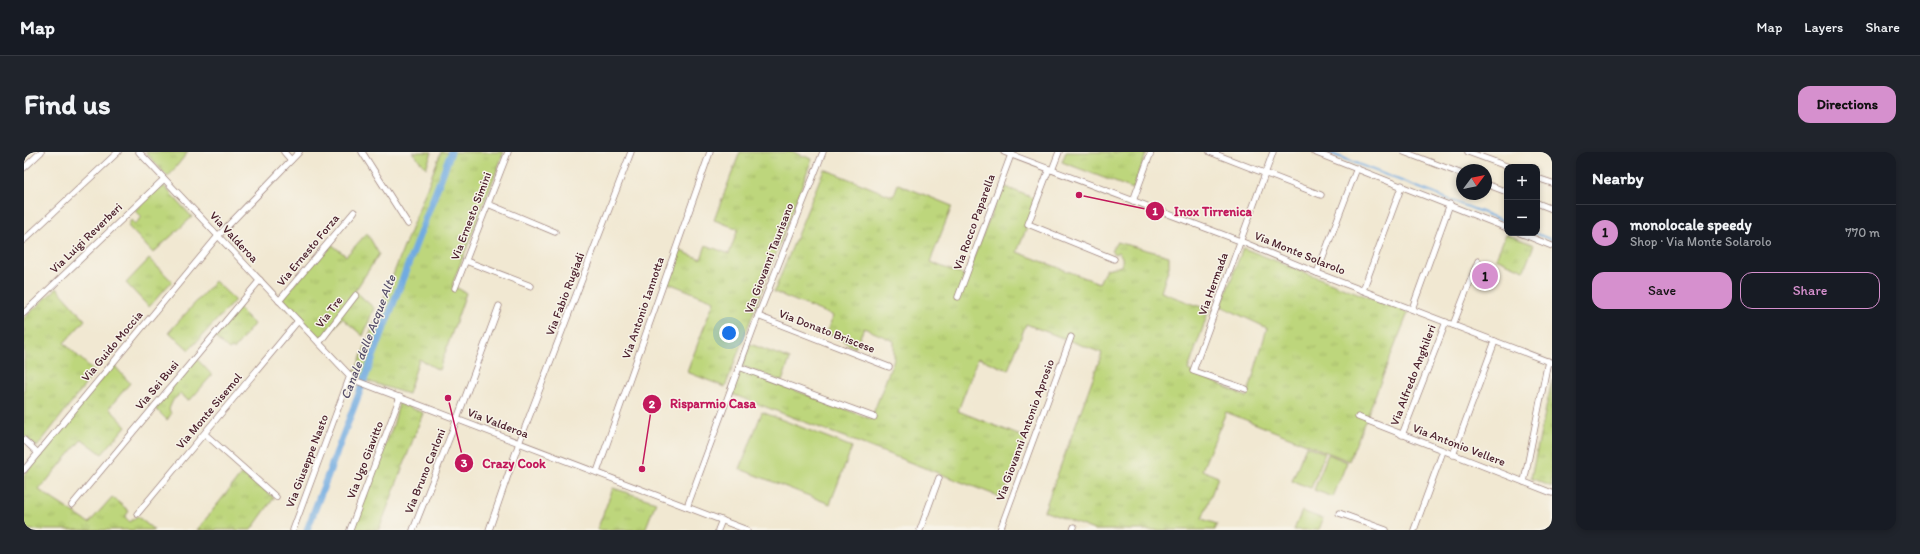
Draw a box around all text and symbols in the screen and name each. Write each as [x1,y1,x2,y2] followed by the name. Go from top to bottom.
[20,16,55,39] text: Map
[1757,19,1782,36] text: Map
[1804,19,1843,36] text: Layers
[1865,19,1900,36] text: Share
[1798,86,1896,123] button: Directions
[24,87,111,121] text: Find us
[1456,164,1492,200] north arrow
[1504,164,1540,236] map controls
[1504,164,1540,200] button: +
[1592,168,1644,188] text: Nearby
[448,170,494,262] street label: Via Ernesto Simini
[950,172,998,272] street label: Via Rocco Paparella
[1145,199,1260,224] callout: Inox Tirrenica
[47,200,125,276] street label: Via Luigi Reverberi
[1504,200,1540,236] button: −
[741,201,797,315] street label: Via Giovanni Taurisano
[1152,204,1158,218] text: 1
[1174,204,1253,219] text: Inox Tirrenica
[207,209,262,266] street label: Via Valderoa
[274,211,343,289] street label: Via Ernesto Forza
[1630,216,1752,234] text: monolocale speedy
[1602,225,1608,240] text: 1
[1845,225,1880,240] text: 770 m
[1252,228,1348,278] street label: Via Monte Solarolo
[1630,234,1772,249] text: Shop · Via Monte Solarolo
[543,250,587,338] street label: Via Fabio Rugiadi
[1195,251,1231,317] street label: Via Hermada
[619,255,667,361] street label: Via Antonio Iannotta
[1472,261,1498,291] pin: 1
[337,272,399,401] water label: Canale delle Acque Alte
[1592,272,1732,309] button: Save
[1740,272,1880,309] button: Share
[313,293,346,331] street label: Via Tre
[777,306,877,356] street label: Via Donato Briscese
[78,308,146,384] street label: Via Guido Moccia
[1387,322,1439,428] street label: Via Alfredo Anghileri
[719,323,739,343] your location
[993,357,1057,503] street label: Via Giovanni Antonio Aprosio
[132,358,182,412] street label: Via Sei Busi
[173,370,245,452] street label: Via Monte Sisemol
[642,391,764,416] callout: Risparmio Casa
[670,396,756,412] text: Risparmio Casa
[649,397,656,411] text: 2
[465,405,531,441] street label: Via Valderoa
[283,412,331,510] street label: Via Giuseppe Nasto
[344,419,386,501] street label: Via Ugo Giavitto
[1411,421,1508,469] street label: Via Antonio Vellere
[402,426,448,516] street label: Via Bruno Carloni
[454,451,554,476] callout: Crazy Cook
[461,456,468,470] text: 3
[482,456,546,472] text: Crazy Cook

